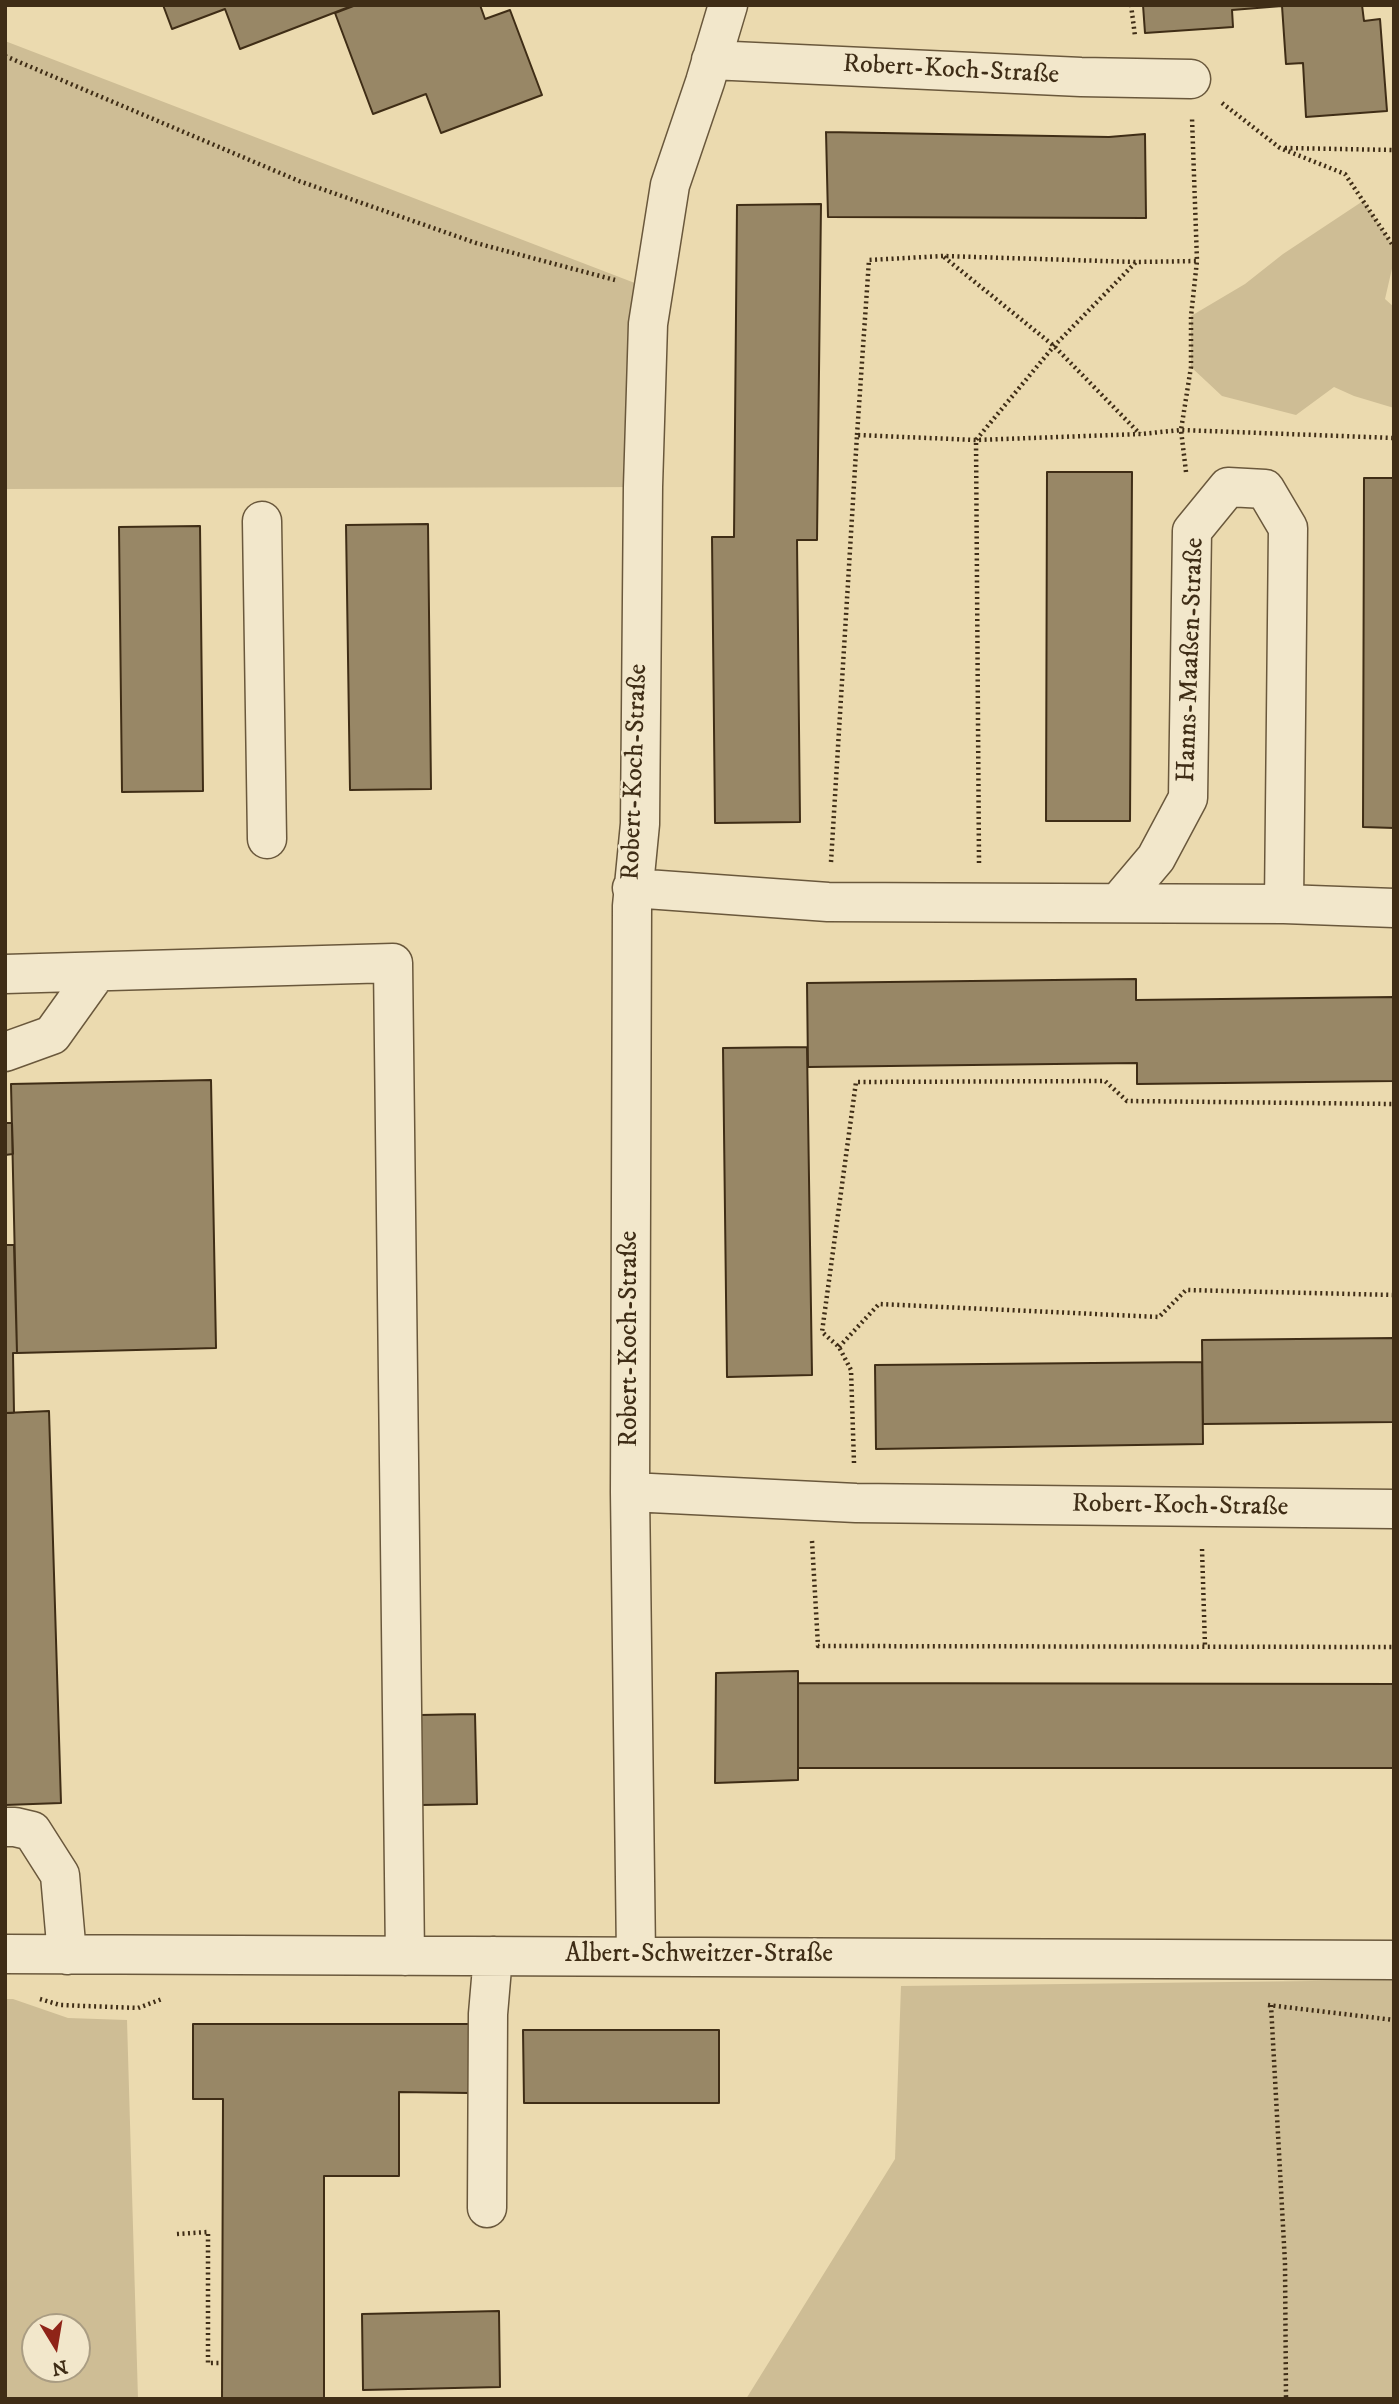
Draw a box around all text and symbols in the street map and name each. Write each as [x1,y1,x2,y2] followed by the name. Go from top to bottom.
[842,50,1060,92] street label: Robert-Koch-Straße
[1172,537,1212,783] street label: Hanns-Maaßen-Straße
[617,663,655,881] street label: Robert-Koch-Straße
[615,1231,647,1447] street label: Robert-Koch-Straße
[1071,1490,1289,1524] street label: Robert-Koch-Straße
[565,1940,833,1972] street label: Albert-Schweitzer-Straße
[21,2313,91,2383] north arrow
[50,2354,70,2380] text: N

